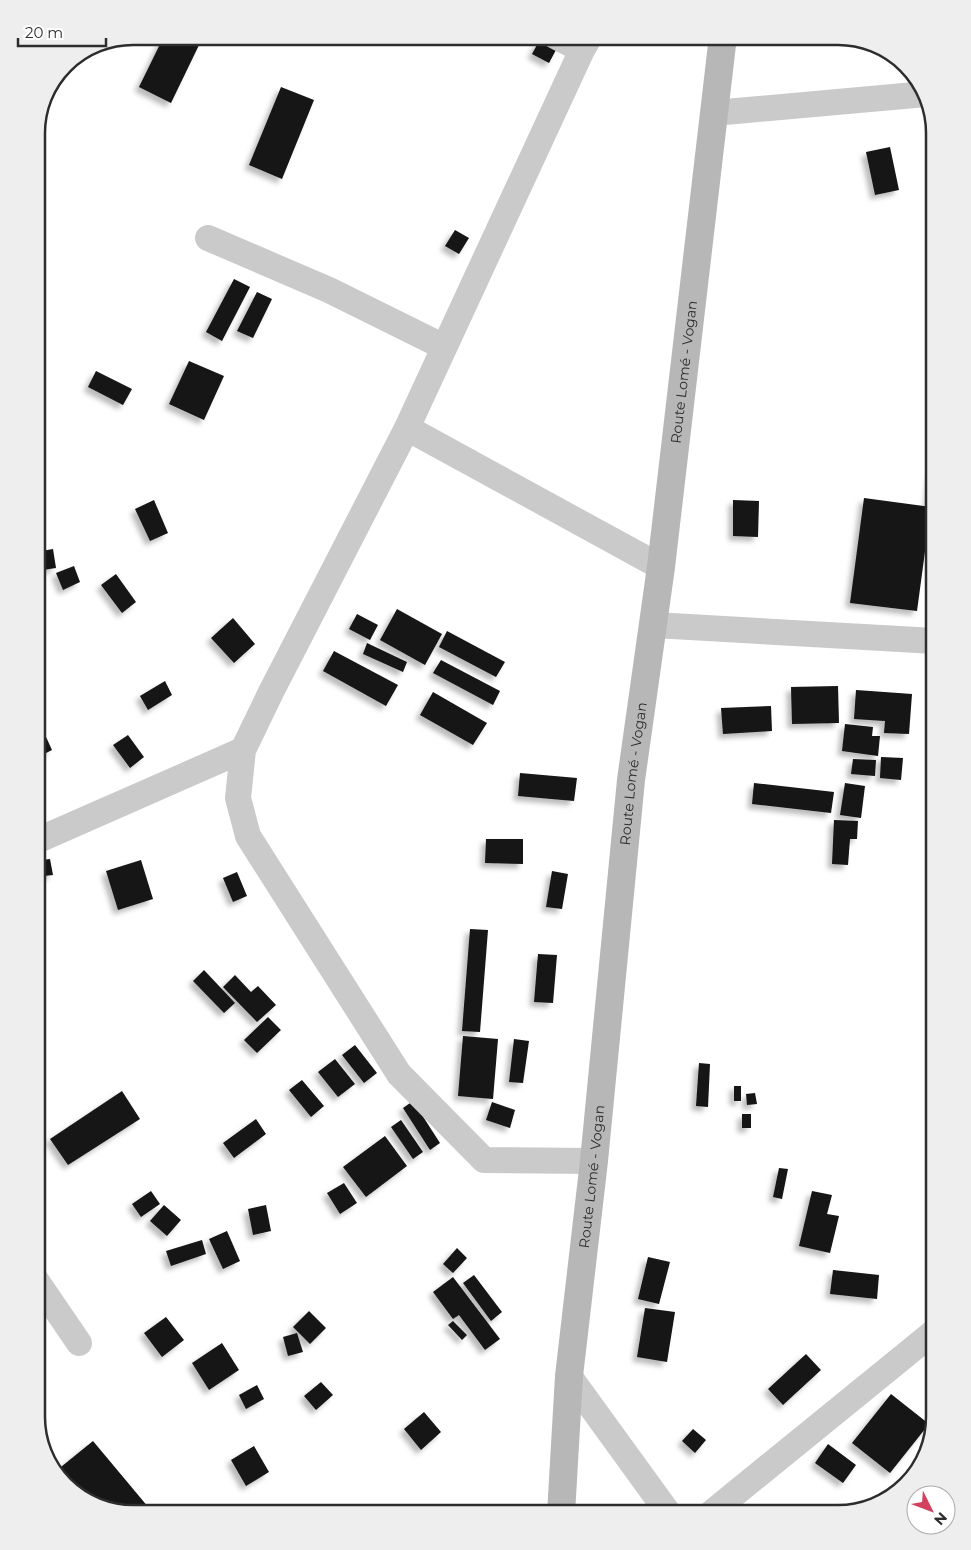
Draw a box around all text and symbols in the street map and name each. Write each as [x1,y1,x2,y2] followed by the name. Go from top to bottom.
[18,15,105,47] scale bar
[25,23,63,42] text: 20 m
[666,299,701,444] street label: Route Lomé - Vogan
[616,701,651,846] street label: Route Lomé - Vogan
[575,1104,608,1249] street label: Route Lomé - Vogan
[906,1485,956,1535] north arrow
[930,1508,951,1529] text: N

